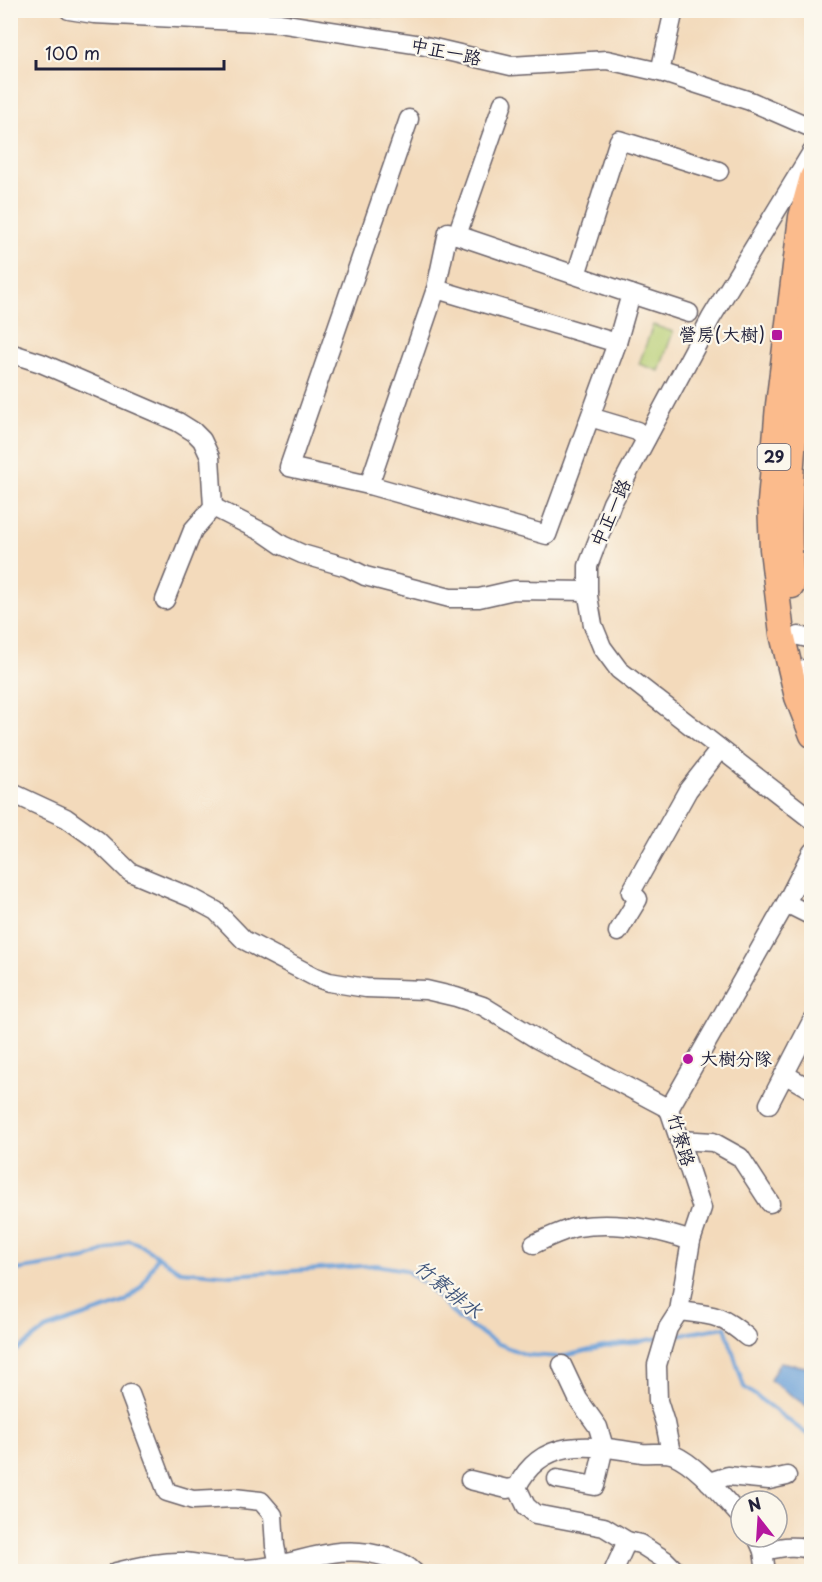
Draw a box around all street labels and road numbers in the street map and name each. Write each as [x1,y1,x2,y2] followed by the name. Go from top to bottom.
[408,30,484,71] street label: 中正一路
[758,444,790,470] road number: 29
[583,474,637,551] street label: 中正一路
[662,1110,703,1169] street label: 竹寮路

